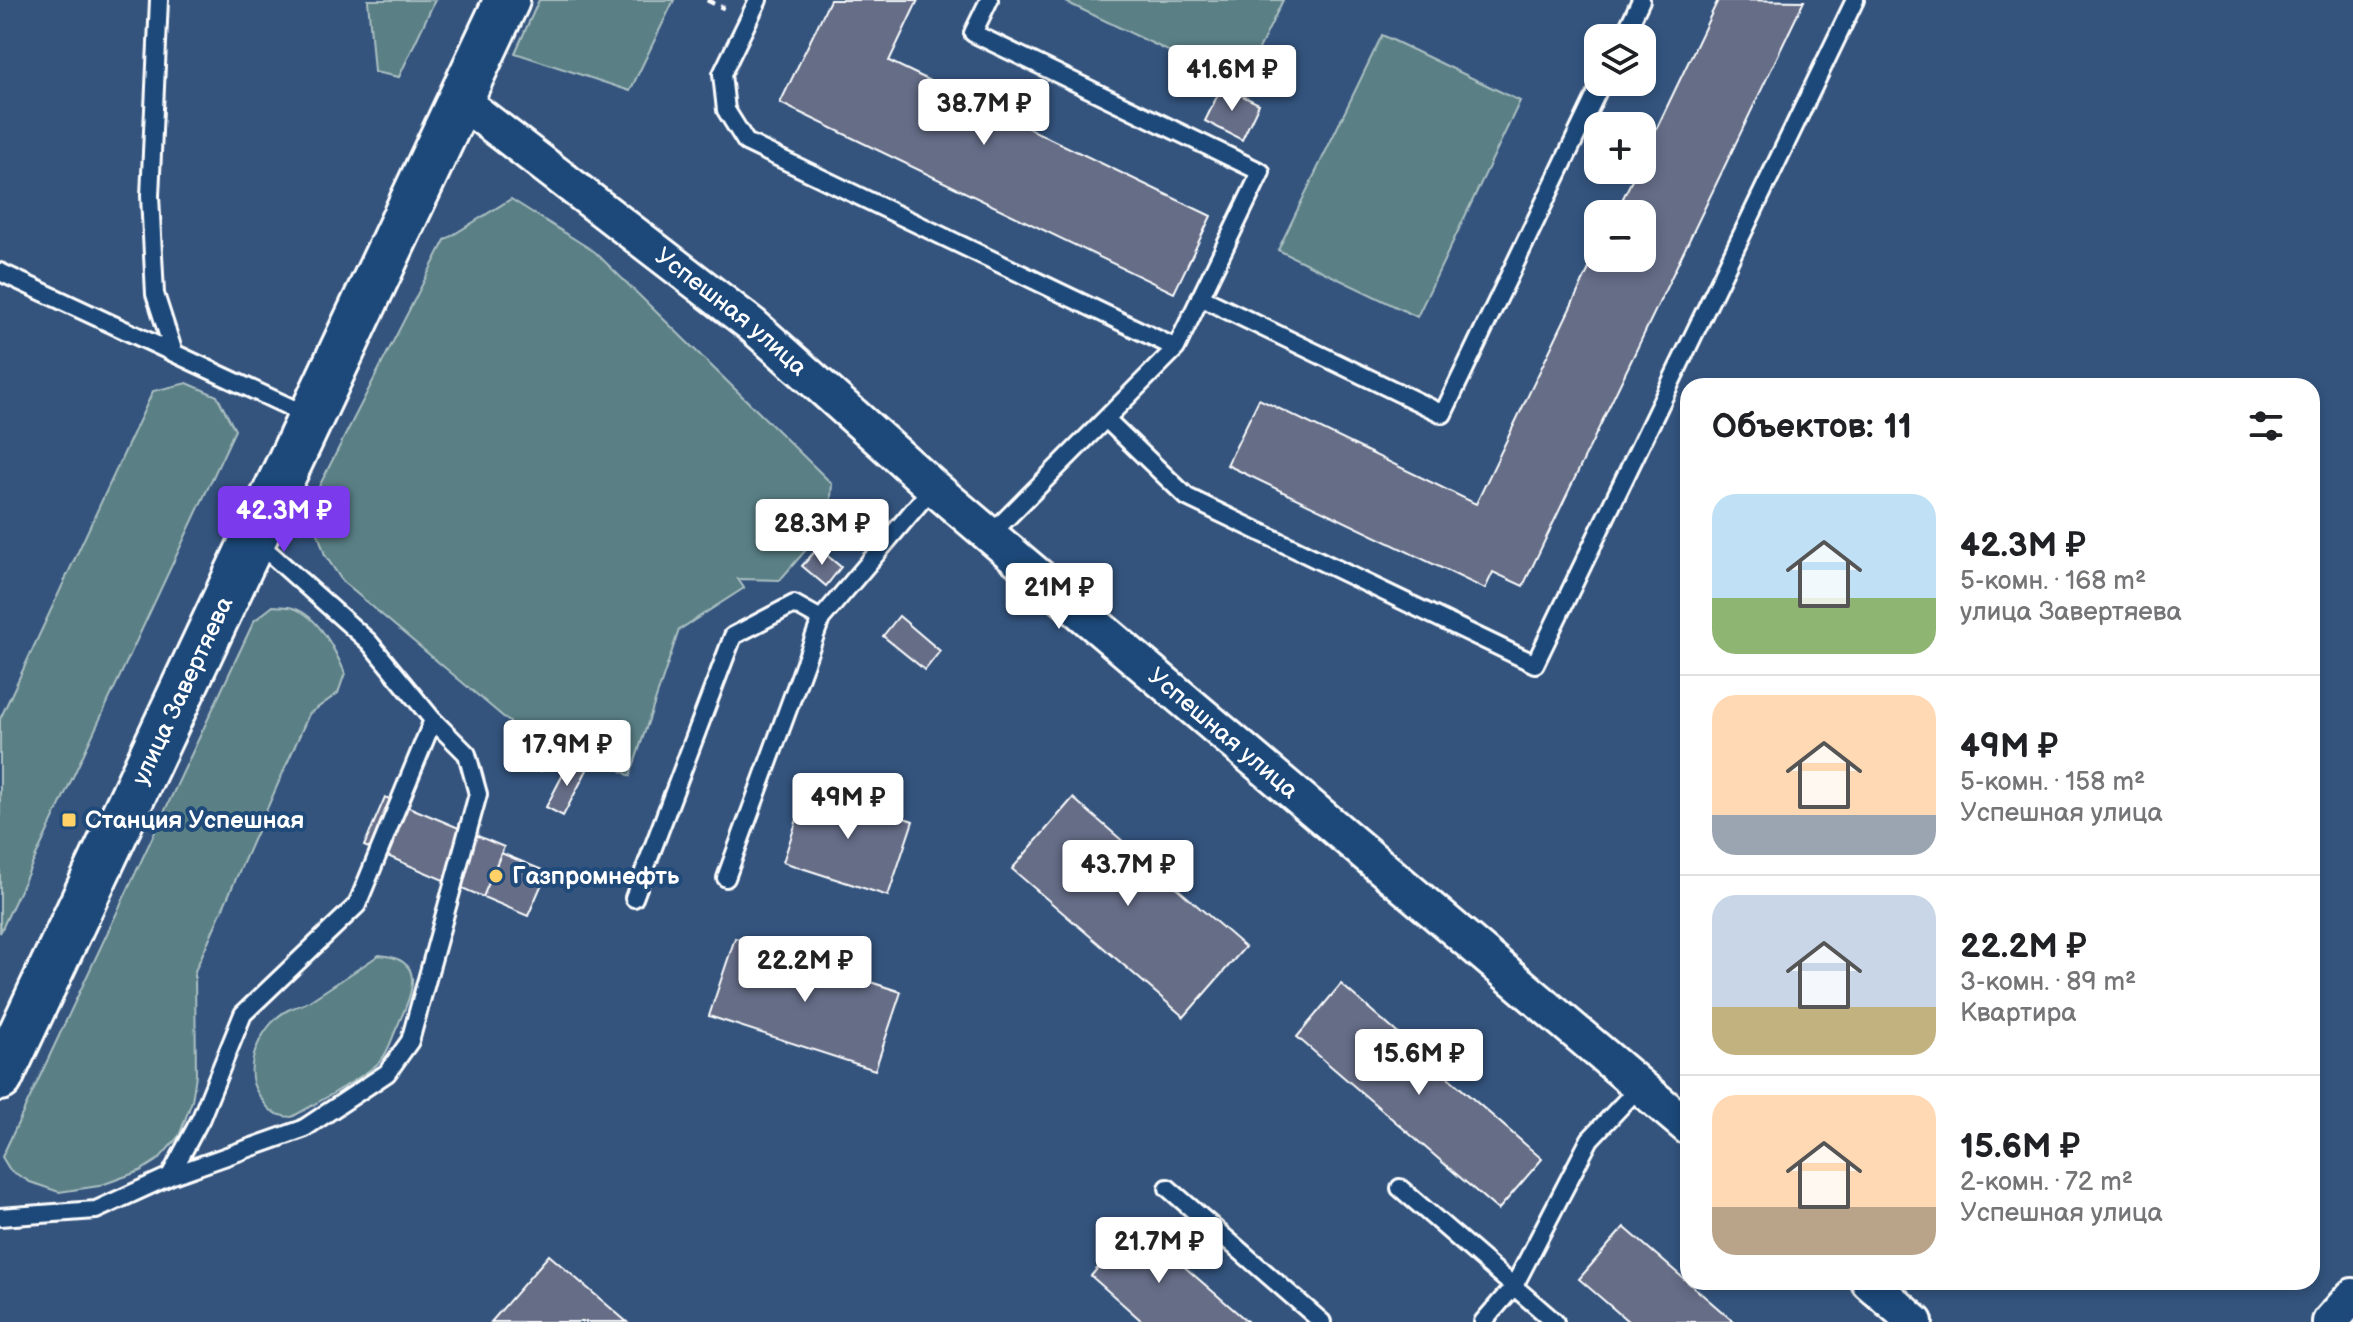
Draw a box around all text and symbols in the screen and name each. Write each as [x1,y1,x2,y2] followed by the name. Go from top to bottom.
[1584,24,1656,272] map controls
[1584,24,1656,96] button: layers
[1158,45,1306,113] pin: 41.6M ₽
[1186,55,1278,86] text: 41.6M ₽
[910,79,1058,147] pin: 38.7M ₽
[936,89,1032,120] text: 38.7M ₽
[1584,112,1656,184] button: +
[1584,200,1656,272] button: −
[649,242,813,382] street label: Успешная улица
[2244,404,2288,448] icon: filters
[1712,406,1912,447] text: Объектов: 11
[210,486,358,554] pin: 42.3M ₽
[236,496,332,527] text: 42.3M ₽
[748,499,896,567] pin: 28.3M ₽
[774,509,870,540] text: 28.3M ₽
[1960,525,2086,566] text: 42.3M ₽
[1776,526,1872,622] icon: home
[1003,563,1115,631] pin: 21M ₽
[1960,566,2146,597] text: 5-комн. · 168 m²
[1024,573,1094,604] text: 21M ₽
[126,592,239,790] street label: улица Завертяева
[1960,597,2182,628] text: улица Завертяева
[1142,662,1304,805] street label: Успешная улица
[493,720,641,788] pin: 17.9M ₽
[1960,726,2058,767] text: 49M ₽
[1776,727,1872,823] icon: home
[522,730,612,761] text: 17.9M ₽
[1960,767,2145,798] text: 5-комн. · 158 m²
[792,773,904,841] pin: 49M ₽
[810,783,886,814] text: 49M ₽
[1960,798,2163,829] text: Успешная улица
[85,806,304,835] place label: Станция Успешная
[60,811,78,829] marker: Станция Успешная
[1054,840,1202,908] pin: 43.7M ₽
[1080,850,1176,881] text: 43.7M ₽
[512,862,680,891] place label: Газпромнефть
[487,867,505,885] marker: Газпромнефть
[1960,926,2087,967] text: 22.2M ₽
[1776,927,1872,1023] icon: home
[731,936,879,1004] pin: 22.2M ₽
[756,946,854,977] text: 22.2M ₽
[1960,967,2136,998] text: 3-комн. · 89 m²
[1960,998,2077,1029] text: Квартира
[1345,1029,1493,1097] pin: 15.6M ₽
[1373,1039,1465,1070] text: 15.6M ₽
[1960,1126,2080,1167] text: 15.6M ₽
[1776,1127,1872,1223] icon: home
[1960,1167,2133,1198] text: 2-комн. · 72 m²
[1960,1198,2163,1229] text: Успешная улица
[1085,1217,1233,1285] pin: 21.7M ₽
[1114,1227,1204,1258] text: 21.7M ₽

